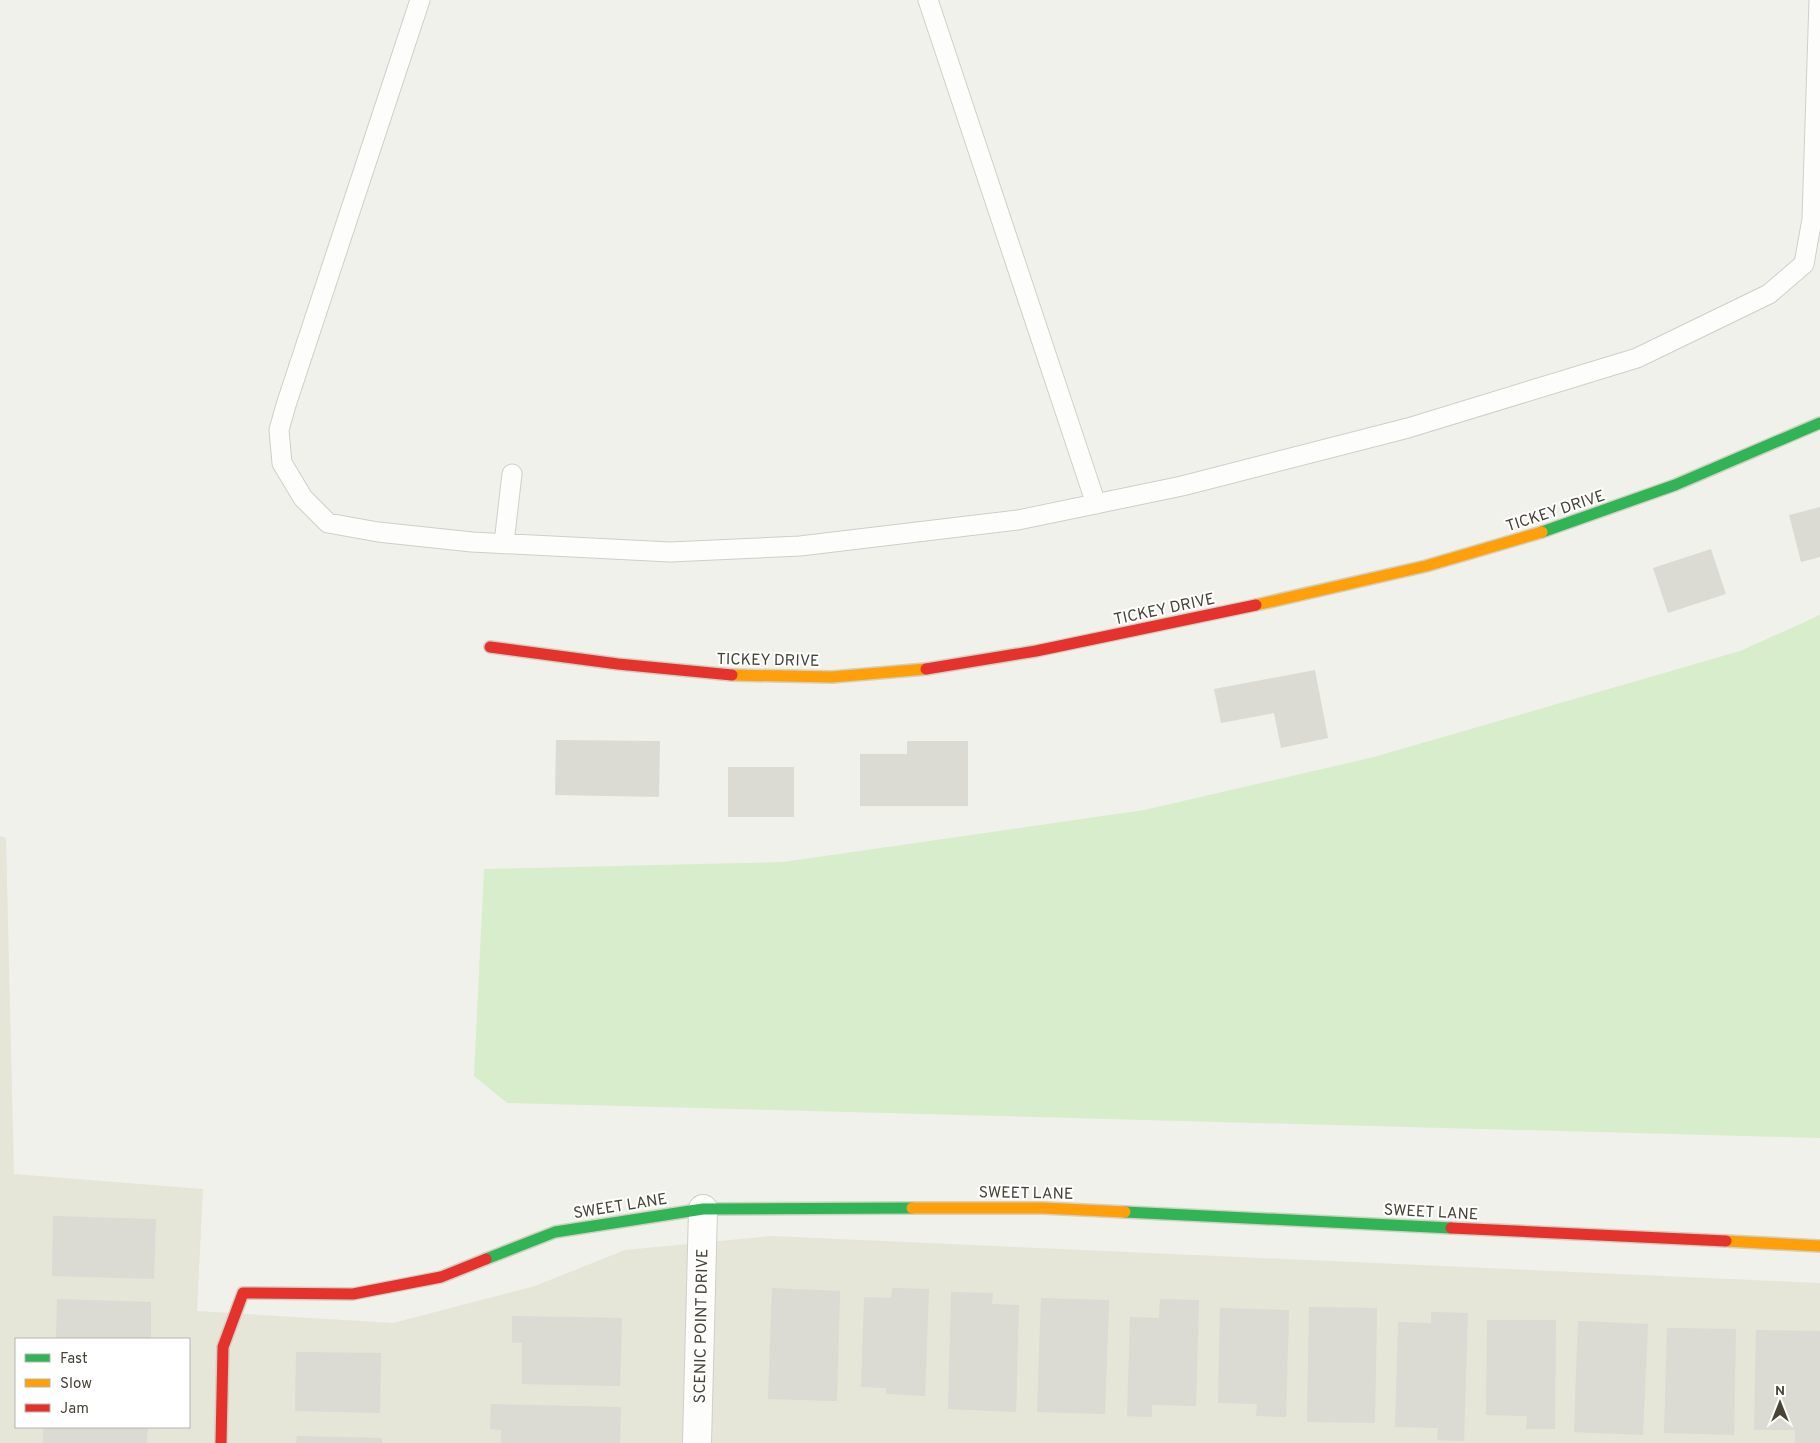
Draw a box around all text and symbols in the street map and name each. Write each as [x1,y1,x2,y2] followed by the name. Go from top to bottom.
[1504,486,1608,537] street label: TICKEY DRIVE
[1112,589,1217,630] street label: TICKEY DRIVE
[716,650,820,672] street label: TICKEY DRIVE
[978,1183,1073,1205] street label: SWEET LANE
[572,1190,669,1224] street label: SWEET LANE
[1383,1201,1479,1225] street label: SWEET LANE
[691,1249,713,1404] street label: SCENIC POINT DRIVE
[15,1338,190,1428] legend
[60,1350,88,1369] text: Fast
[60,1375,92,1394] text: Slow
[1755,1378,1805,1428] north arrow
[1775,1383,1785,1400] text: N
[60,1400,89,1419] text: Jam

